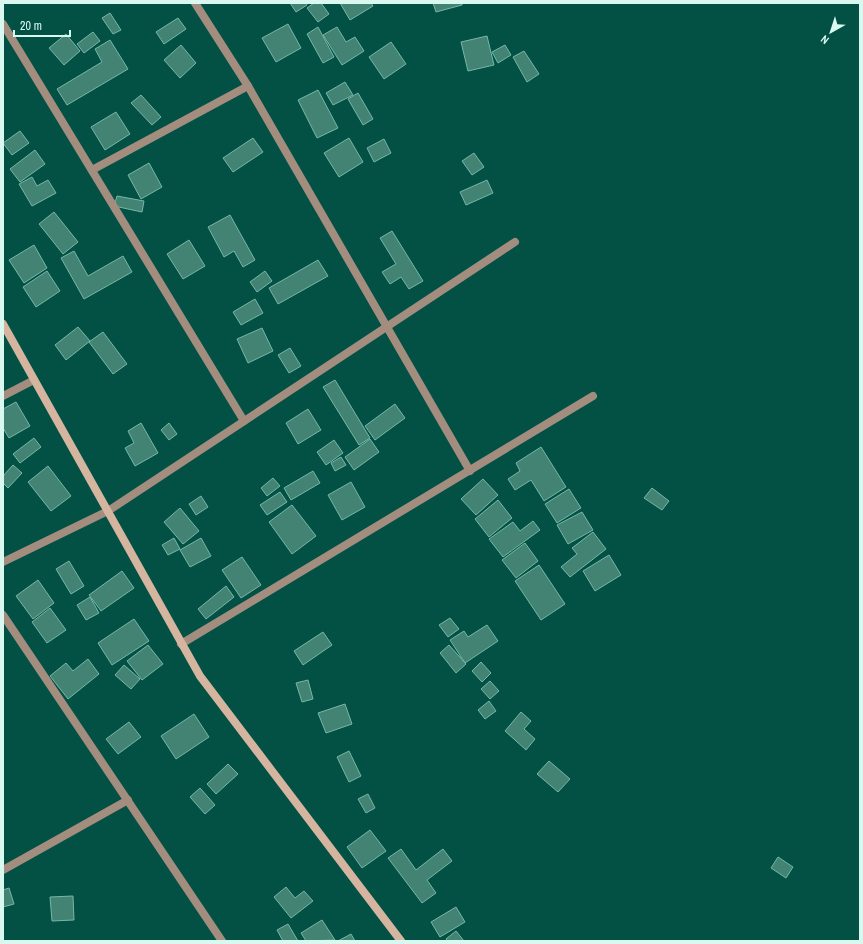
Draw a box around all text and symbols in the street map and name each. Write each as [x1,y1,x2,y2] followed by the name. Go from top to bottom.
[14,12,70,38] scale bar
[811,12,851,52] north arrow
[20,18,42,34] text: 20 m
[818,32,832,47] text: N

